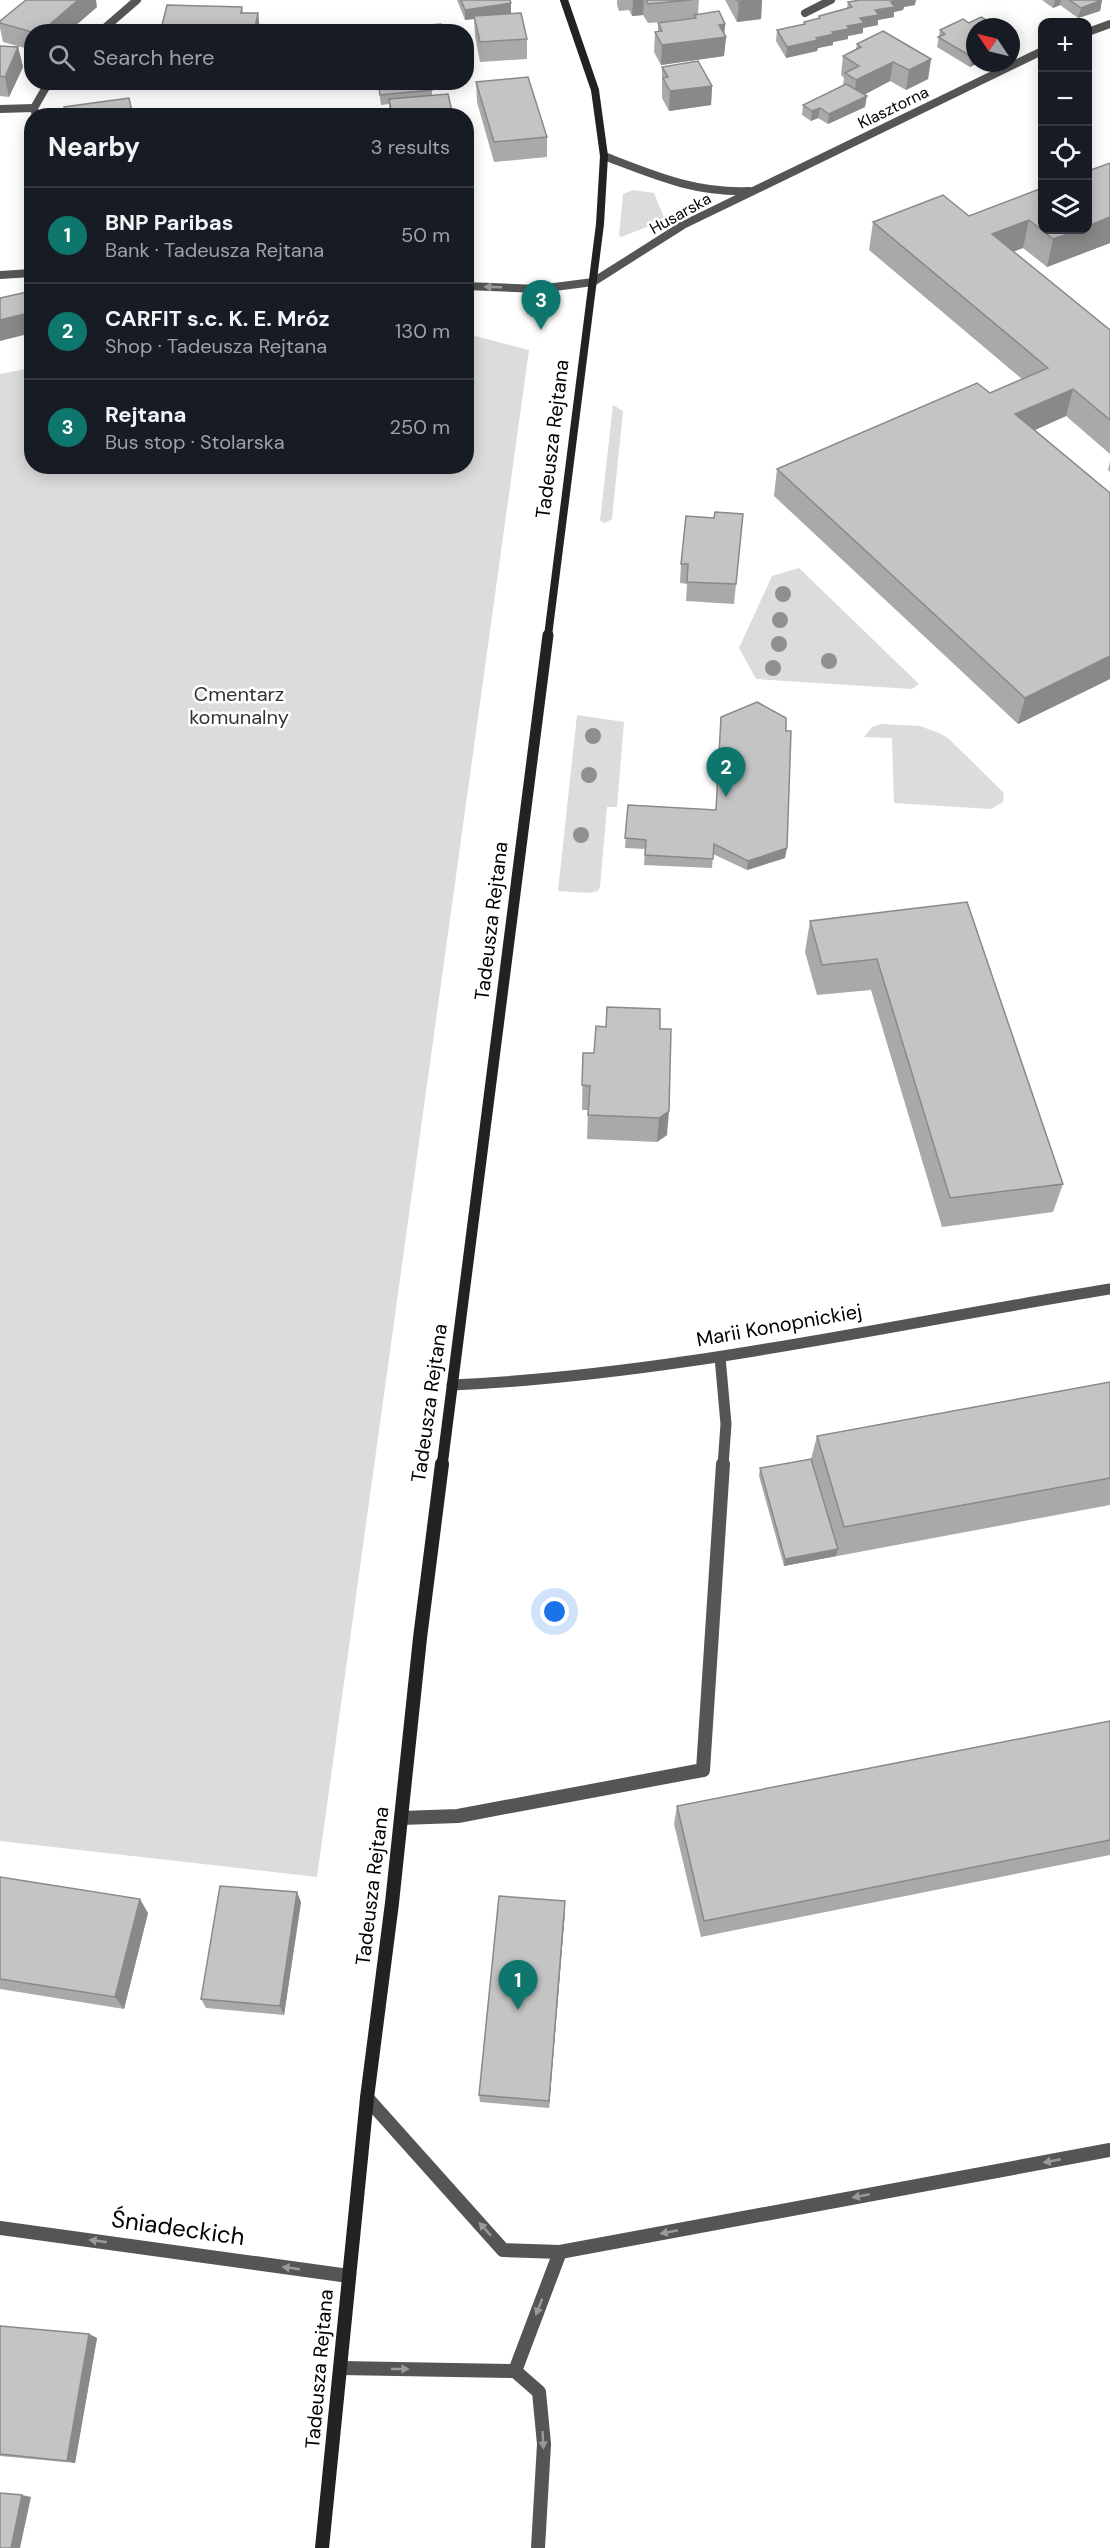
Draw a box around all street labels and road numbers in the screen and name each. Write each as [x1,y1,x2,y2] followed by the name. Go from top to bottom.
[854,81,932,134] street label: Klasztorna
[646,188,715,239] street label: Husarska
[529,358,575,520] street label: Tadeusza Rejtana
[468,840,514,1002] street label: Tadeusza Rejtana
[694,1298,864,1352] street label: Marii Konopnickiej
[405,1322,453,1484] street label: Tadeusza Rejtana
[349,1805,395,1967] street label: Tadeusza Rejtana
[109,2203,247,2252] street label: Śniadeckich
[299,2288,339,2450] street label: Tadeusza Rejtana

